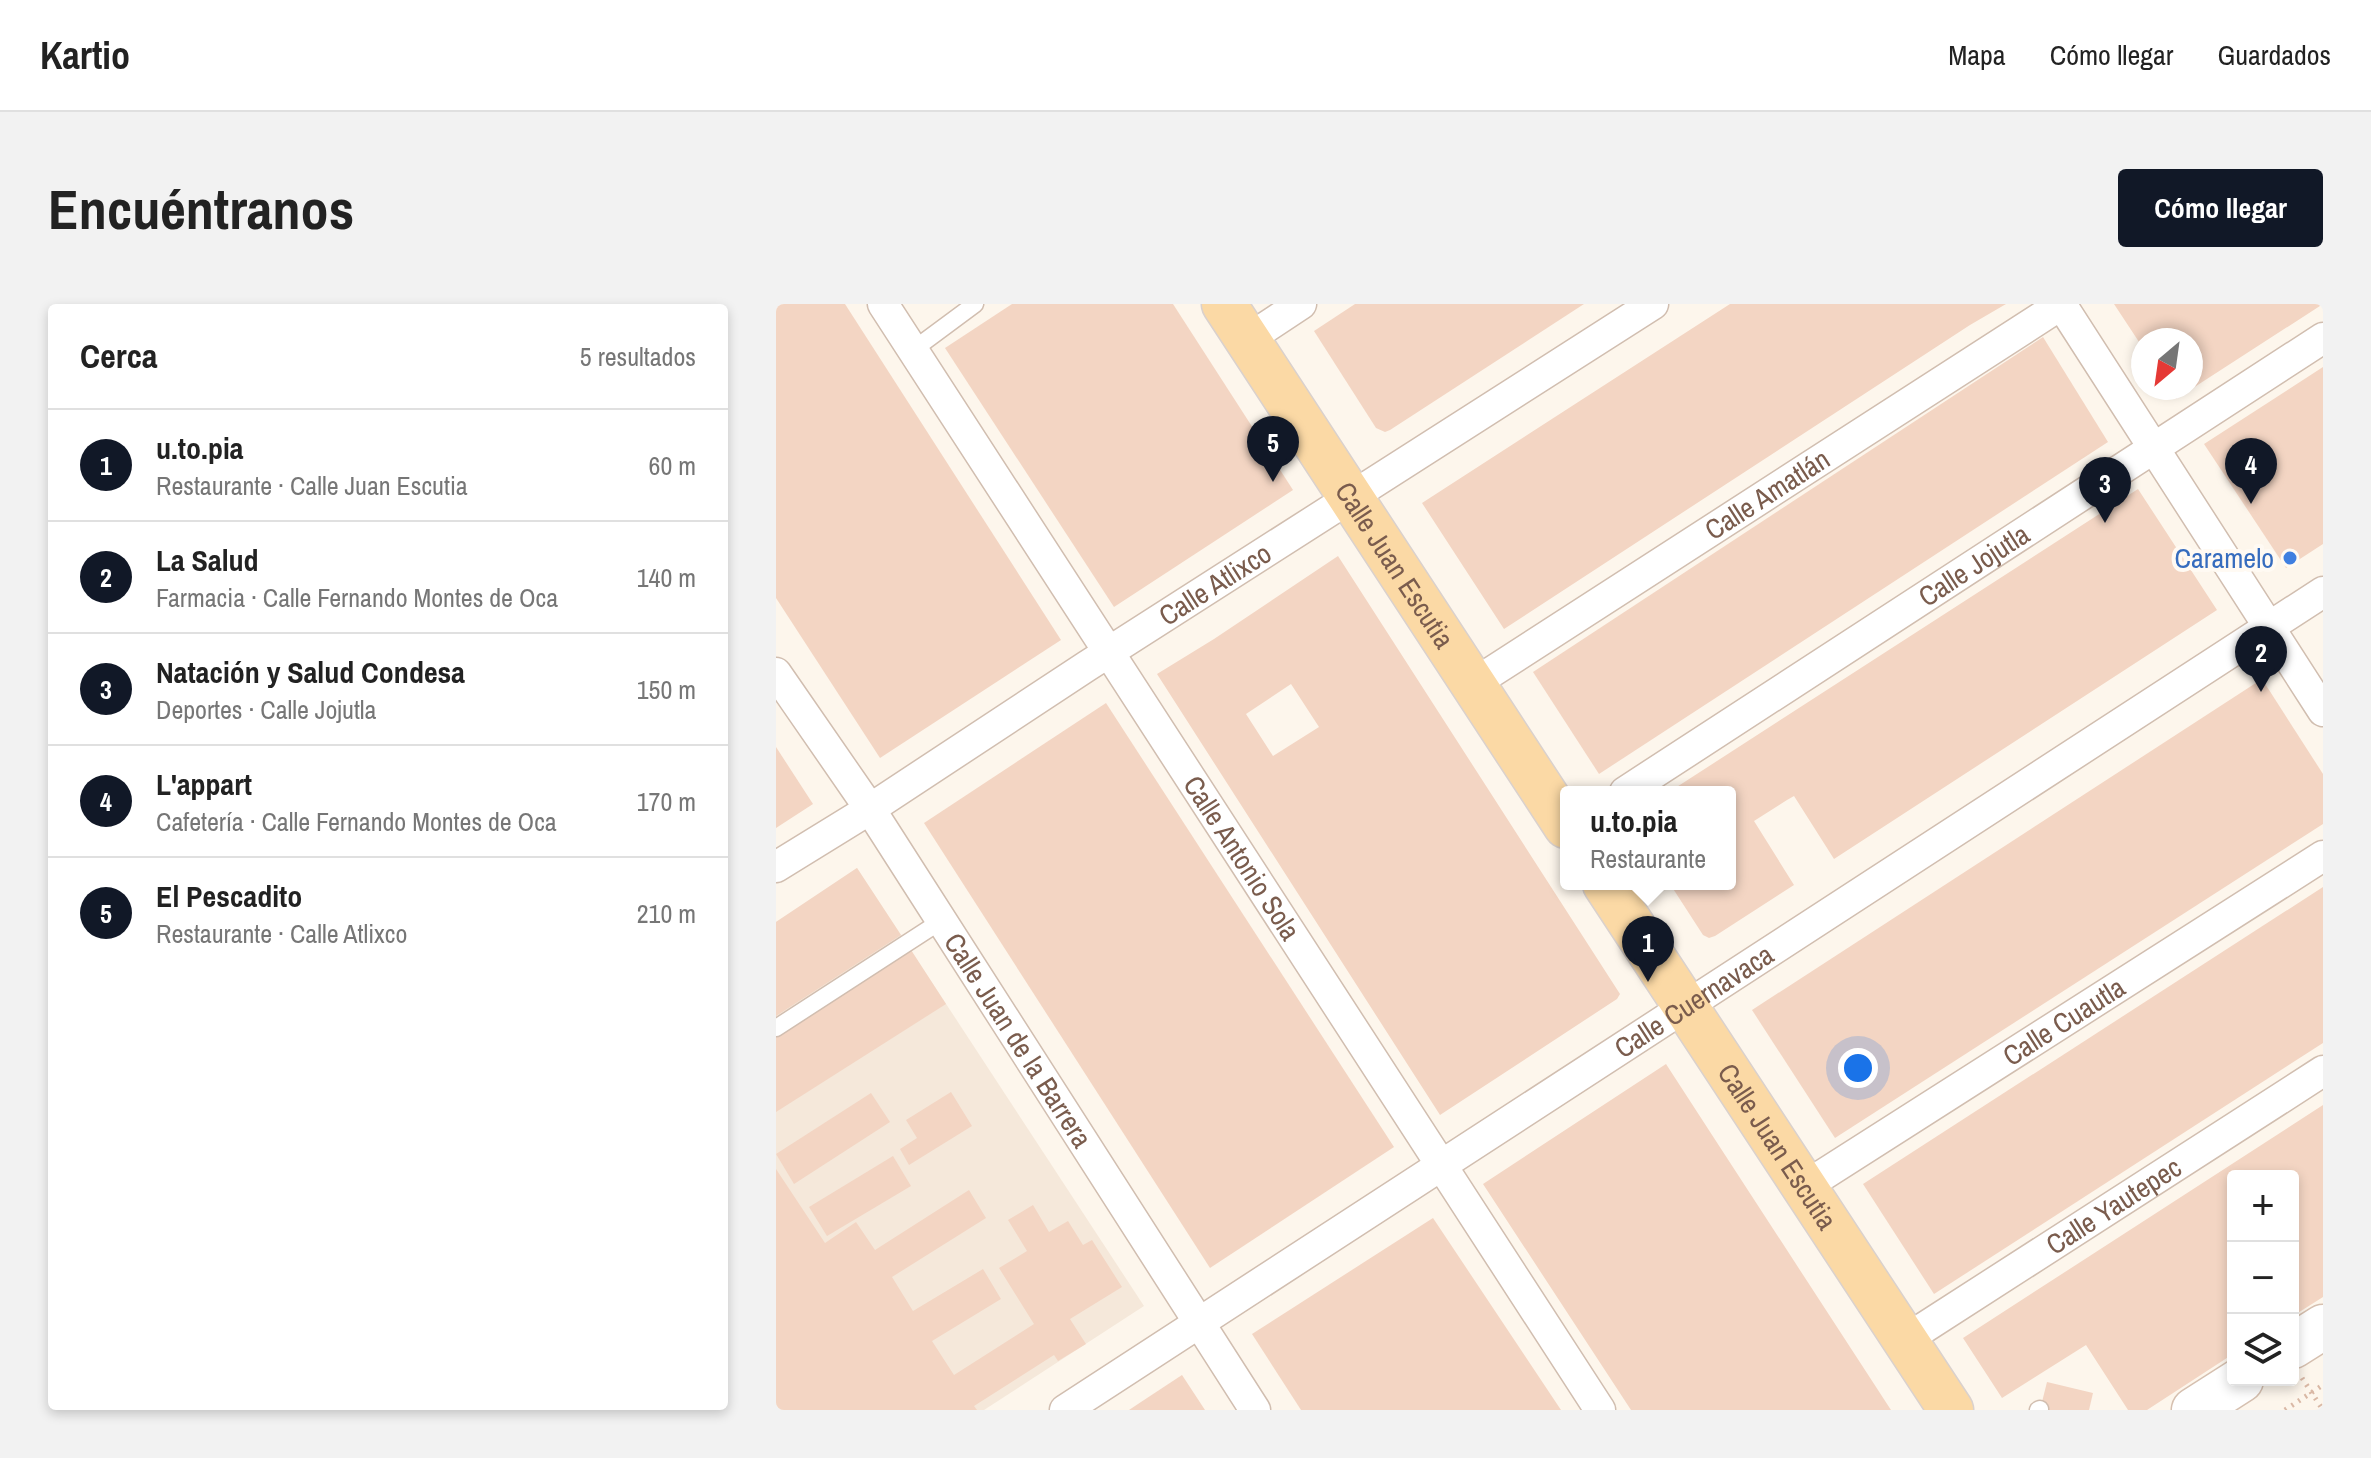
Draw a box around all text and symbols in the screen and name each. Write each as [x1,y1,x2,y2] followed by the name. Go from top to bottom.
[40,30,130,81] text: Kartio
[1948,36,2006,74] text: Mapa
[2050,36,2173,74] text: Cómo llegar
[2217,36,2331,74] text: Guardados
[2118,169,2323,247] button: Cómo llegar
[48,171,354,246] text: Encuéntranos
[2131,328,2203,400] north arrow
[80,333,158,379] text: Cerca
[580,339,696,374] text: 5 resultados
[1247,416,1299,482] pin: 5
[156,428,243,468] text: u.to.pia
[2225,438,2277,504] pin: 4
[1697,440,1837,549] street label: Calle Amatlán
[100,448,112,483] text: 1
[649,448,696,483] text: 60 m
[2079,457,2131,523] pin: 3
[156,468,468,503] text: Restaurante · Calle Juan Escutia
[1327,474,1464,656] street label: Calle Juan Escutia
[1911,515,2037,615] street label: Calle Jojutla
[1151,534,1278,634] street label: Calle Atlixco
[2174,539,2274,577] place label: Caramelo
[156,540,259,580] text: La Salud
[2281,549,2299,567] marker: Caramelo
[100,560,112,595] text: 2
[637,560,696,595] text: 140 m
[156,580,558,615] text: Farmacia · Calle Fernando Montes de Oca
[2235,626,2287,692] pin: 2
[156,652,465,692] text: Natación y Salud Condesa
[100,672,112,707] text: 3
[637,672,696,707] text: 150 m
[156,692,376,727] text: Deportes · Calle Jojutla
[156,764,252,804] text: L'appart
[1175,768,1310,948] street label: Calle Antonio Sola
[100,784,112,819] text: 4
[637,784,696,819] text: 170 m
[1560,786,1736,890] popup
[1590,801,1677,841] text: u.to.pia
[156,804,557,839] text: Cafetería · Calle Fernando Montes de Oca
[1590,841,1706,876] text: Restaurante
[156,876,302,916] text: El Pescadito
[100,896,112,931] text: 5
[637,896,696,931] text: 210 m
[156,916,407,951] text: Restaurante · Calle Atlixco
[1622,916,1674,982] pin: 1
[935,926,1101,1155] street label: Calle Juan de la Barrera
[1607,935,1781,1067] street label: Calle Cuernavaca
[1995,968,2132,1074] street label: Calle Cuautla
[1838,1048,1878,1088] your location
[1709,1056,1846,1237] street label: Calle Juan Escutia
[2039,1148,2188,1263] street label: Calle Yautepec
[2227,1170,2299,1386] map controls
[2227,1170,2299,1242] button: +
[2227,1242,2299,1314] button: −
[2227,1314,2299,1386] button: layers

